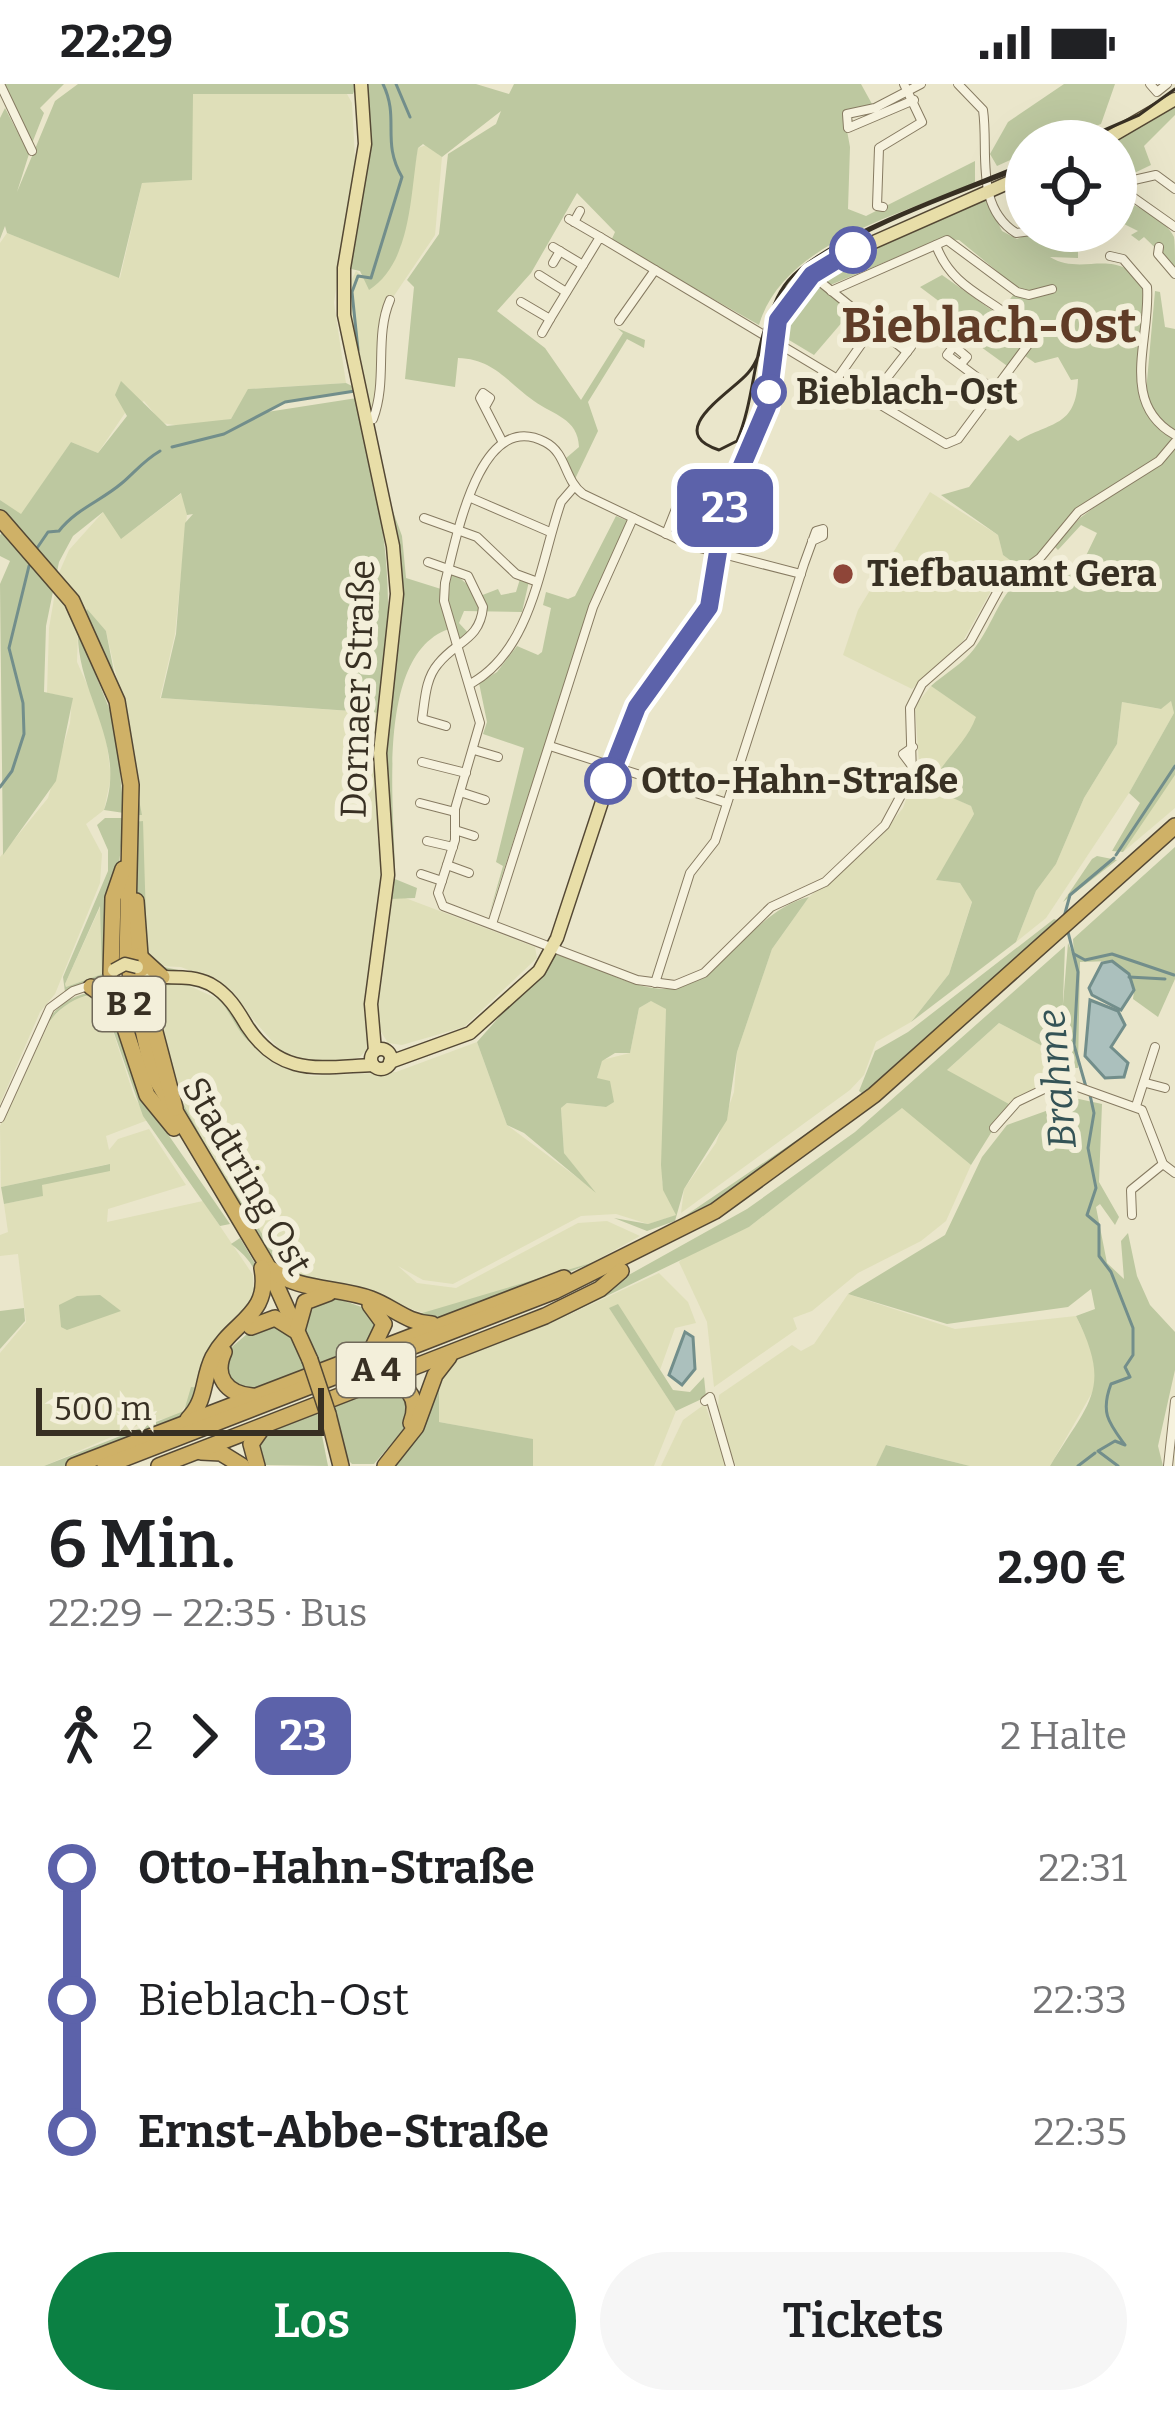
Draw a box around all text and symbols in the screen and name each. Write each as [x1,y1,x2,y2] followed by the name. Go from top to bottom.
[60,15,173,69] text: 22:29
[1005,120,1137,252] map controls
[1005,120,1137,252] button: locate
[831,228,875,272] unlabelled marker
[841,297,1137,355] district label: Bieblach-Ost
[796,370,1018,414] place label: Bieblach-Ost
[753,376,785,408] marker: Bieblach-Ost
[671,469,779,547] line badge: 23
[701,483,749,533] text: 23
[867,552,1156,596] place label: Tiefbauamt Gera
[332,559,384,819] street label: Dornaer Straße
[830,561,856,587] marker: Tiefbauamt Gera
[586,759,630,803] marker: Otto-Hahn-Straße
[641,759,958,803] place label: Otto-Hahn-Straße
[93,977,165,1031] road number: B 2
[1028,1007,1086,1151] water label: Brahme
[173,1069,321,1283] street label: Stadtring Ost
[337,1343,415,1397] road number: A 4
[36,1382,324,1435] scale bar
[54,1389,152,1429] text: 500 m
[48,1505,236,1584] text: 6 Min.
[998,1541,1127,1595] text: 2.90 €
[48,1590,367,1636] text: 22:29 – 22:35 · Bus
[48,1703,114,1769] icon: walk
[171,1703,237,1769] icon: forward
[279,1711,327,1761] text: 23
[132,1713,153,1759] text: 2
[1000,1713,1127,1759] text: 2 Halte
[138,1841,535,1895] text: Otto-Hahn-Straße
[1038,1845,1127,1891] text: 22:31
[138,1973,409,2027] text: Bieblach-Ost
[1033,1977,1127,2023] text: 22:33
[138,2105,549,2159] text: Ernst-Abbe-Straße
[1033,2109,1127,2155] text: 22:35
[48,2252,576,2390] button: Los
[600,2252,1127,2390] button: Tickets

